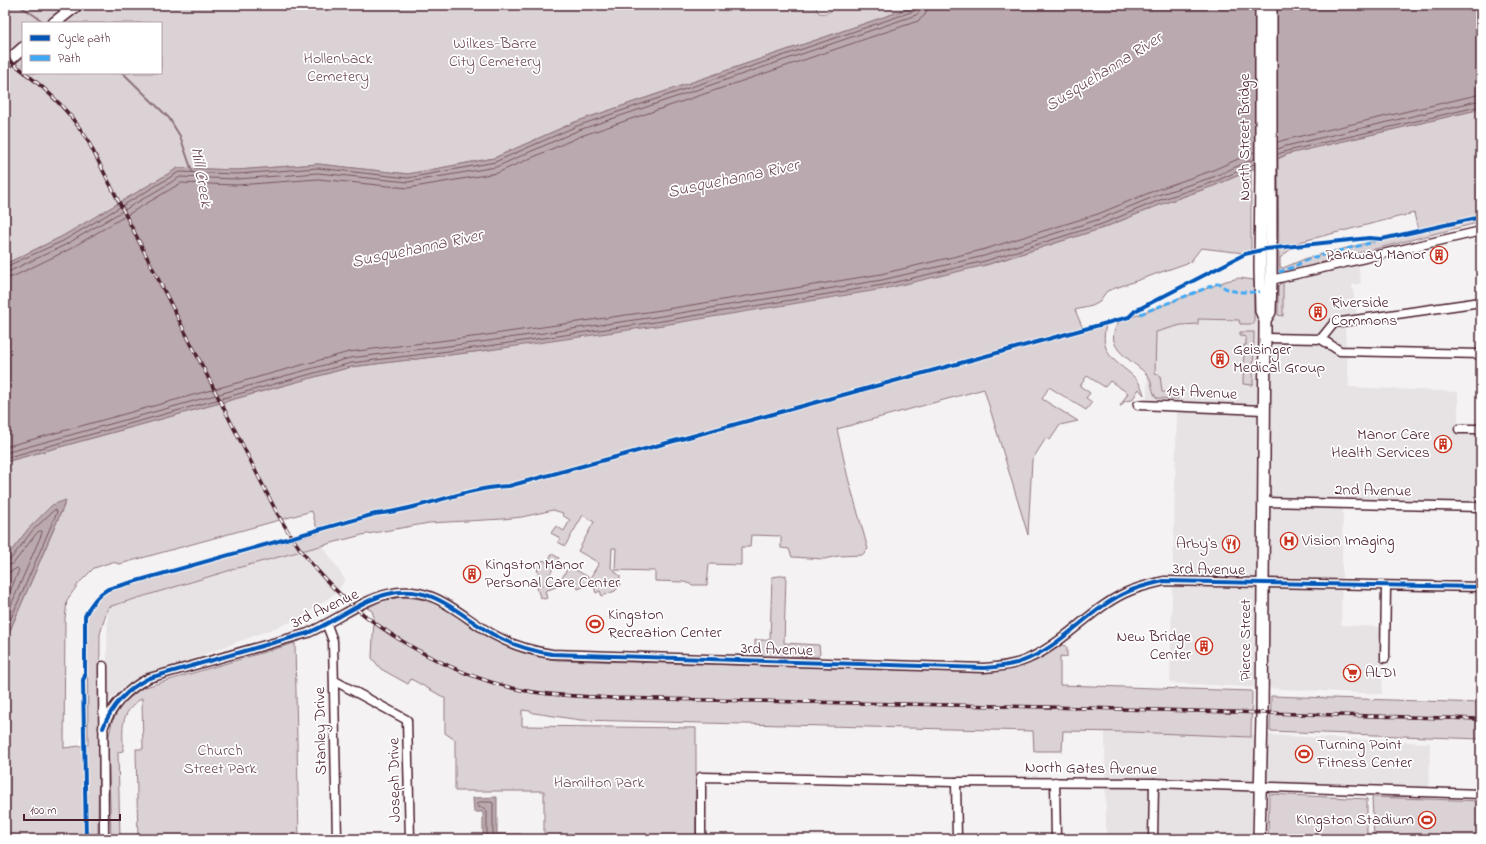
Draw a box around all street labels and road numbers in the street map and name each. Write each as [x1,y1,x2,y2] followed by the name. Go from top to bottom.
[1233,73,1257,201] street label: North Street Bridge
[1166,379,1239,407] street label: 1st Avenue
[1334,478,1412,504] street label: 2nd Avenue
[1173,557,1246,583] street label: 3rd Avenue
[287,582,364,635] street label: 3rd Avenue
[1234,598,1258,681] street label: Pierce Street
[740,637,814,663] street label: 3rd Avenue
[308,686,334,775] street label: Stanley Drive
[382,737,408,823] street label: Joseph Drive
[1025,756,1158,782] street label: North Gates Avenue

